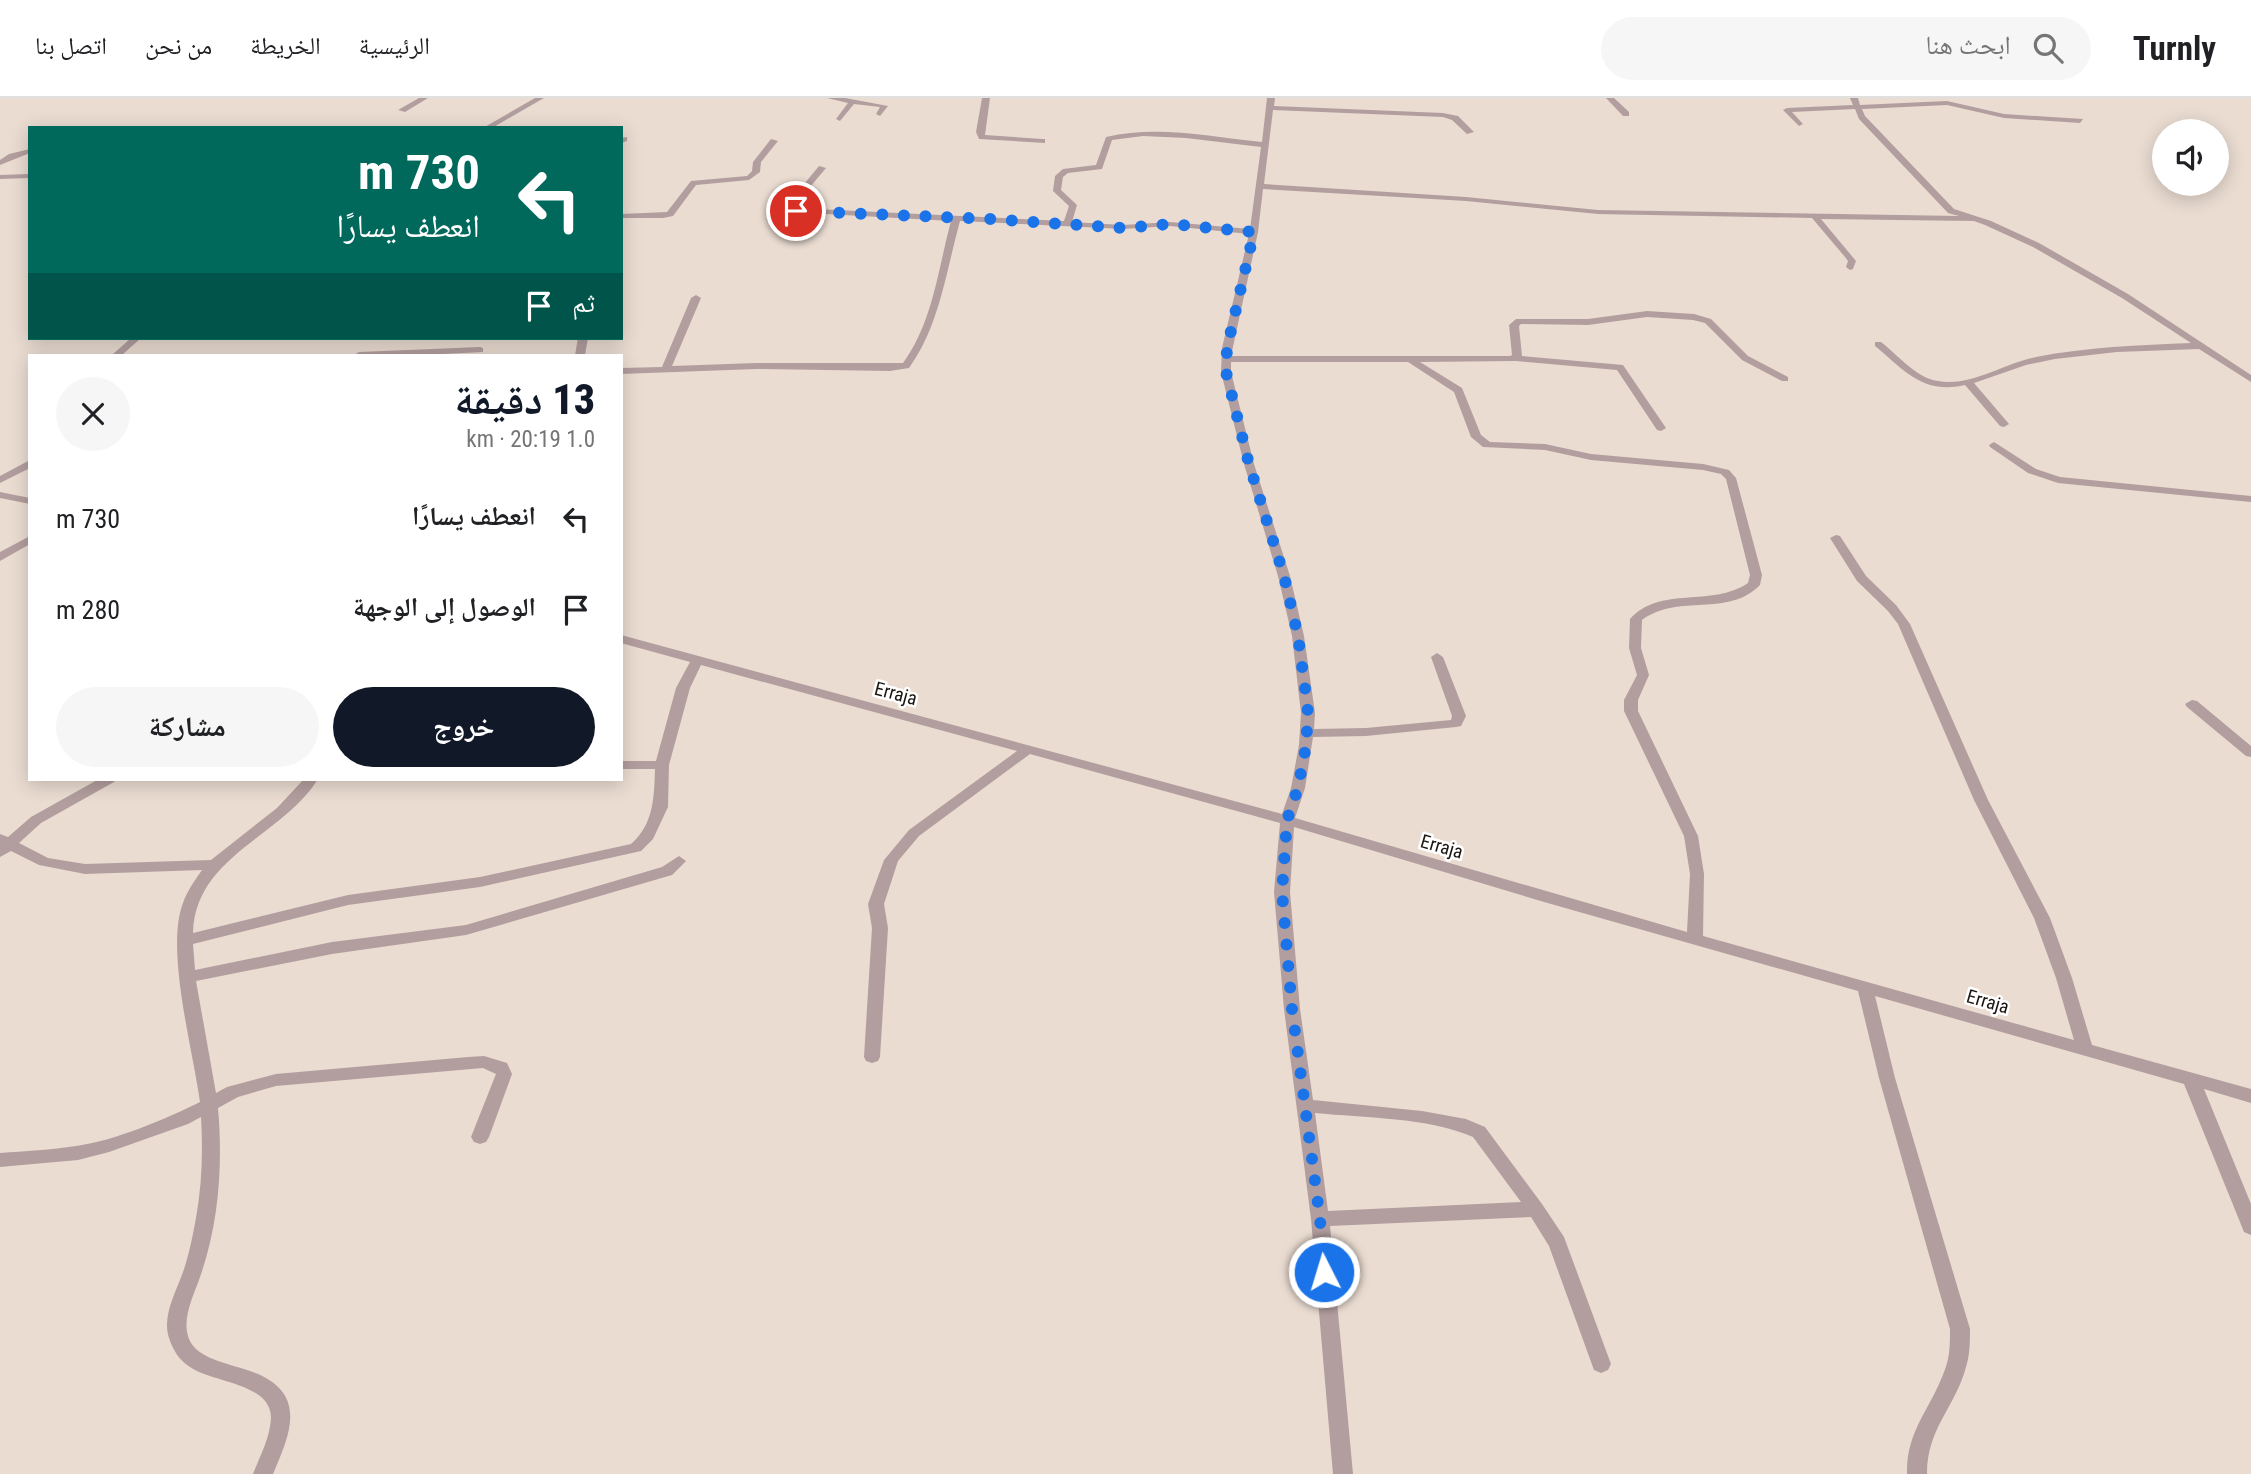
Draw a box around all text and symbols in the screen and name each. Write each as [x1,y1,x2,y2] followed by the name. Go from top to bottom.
[1601,17,2091,80] search box
[2029,29,2067,67] icon: search
[2133,29,2216,68] text: Turnly
[1926,30,2011,60] text: ابحث هنا
[35,32,107,60] text: اتصل بنا
[145,32,212,60] text: من نحن
[250,32,321,60] text: الخريطة
[359,32,430,60] text: الرئيسية
[2152,119,2229,196] map controls
[2152,119,2229,196] button: sound
[358,144,480,201] text: 730 m
[504,154,595,245] icon: left
[766,181,826,241] pin
[777,192,815,230] icon: arrive
[336,207,480,245] text: انعطف يسارًا
[520,287,558,325] icon: arrive
[572,288,595,318] text: ثم
[454,375,595,424] text: 13 دقيقة
[56,377,130,451] button: close
[466,426,595,453] text: 1.0 km · 20:19
[557,500,595,538] icon: left
[412,501,536,531] text: انعطف يسارًا
[56,504,120,534] text: 730 m
[557,591,595,629] icon: arrive
[353,592,536,622] text: الوصول إلى الوجهة
[56,595,120,625] text: 280 m
[872,677,920,710] street label: Erraja
[56,687,319,767] button: مشاركة
[333,687,595,767] button: خروج
[1418,829,1466,863] street label: Erraja
[1964,984,2012,1018] street label: Erraja
[1287,1235,1361,1309] position arrow

